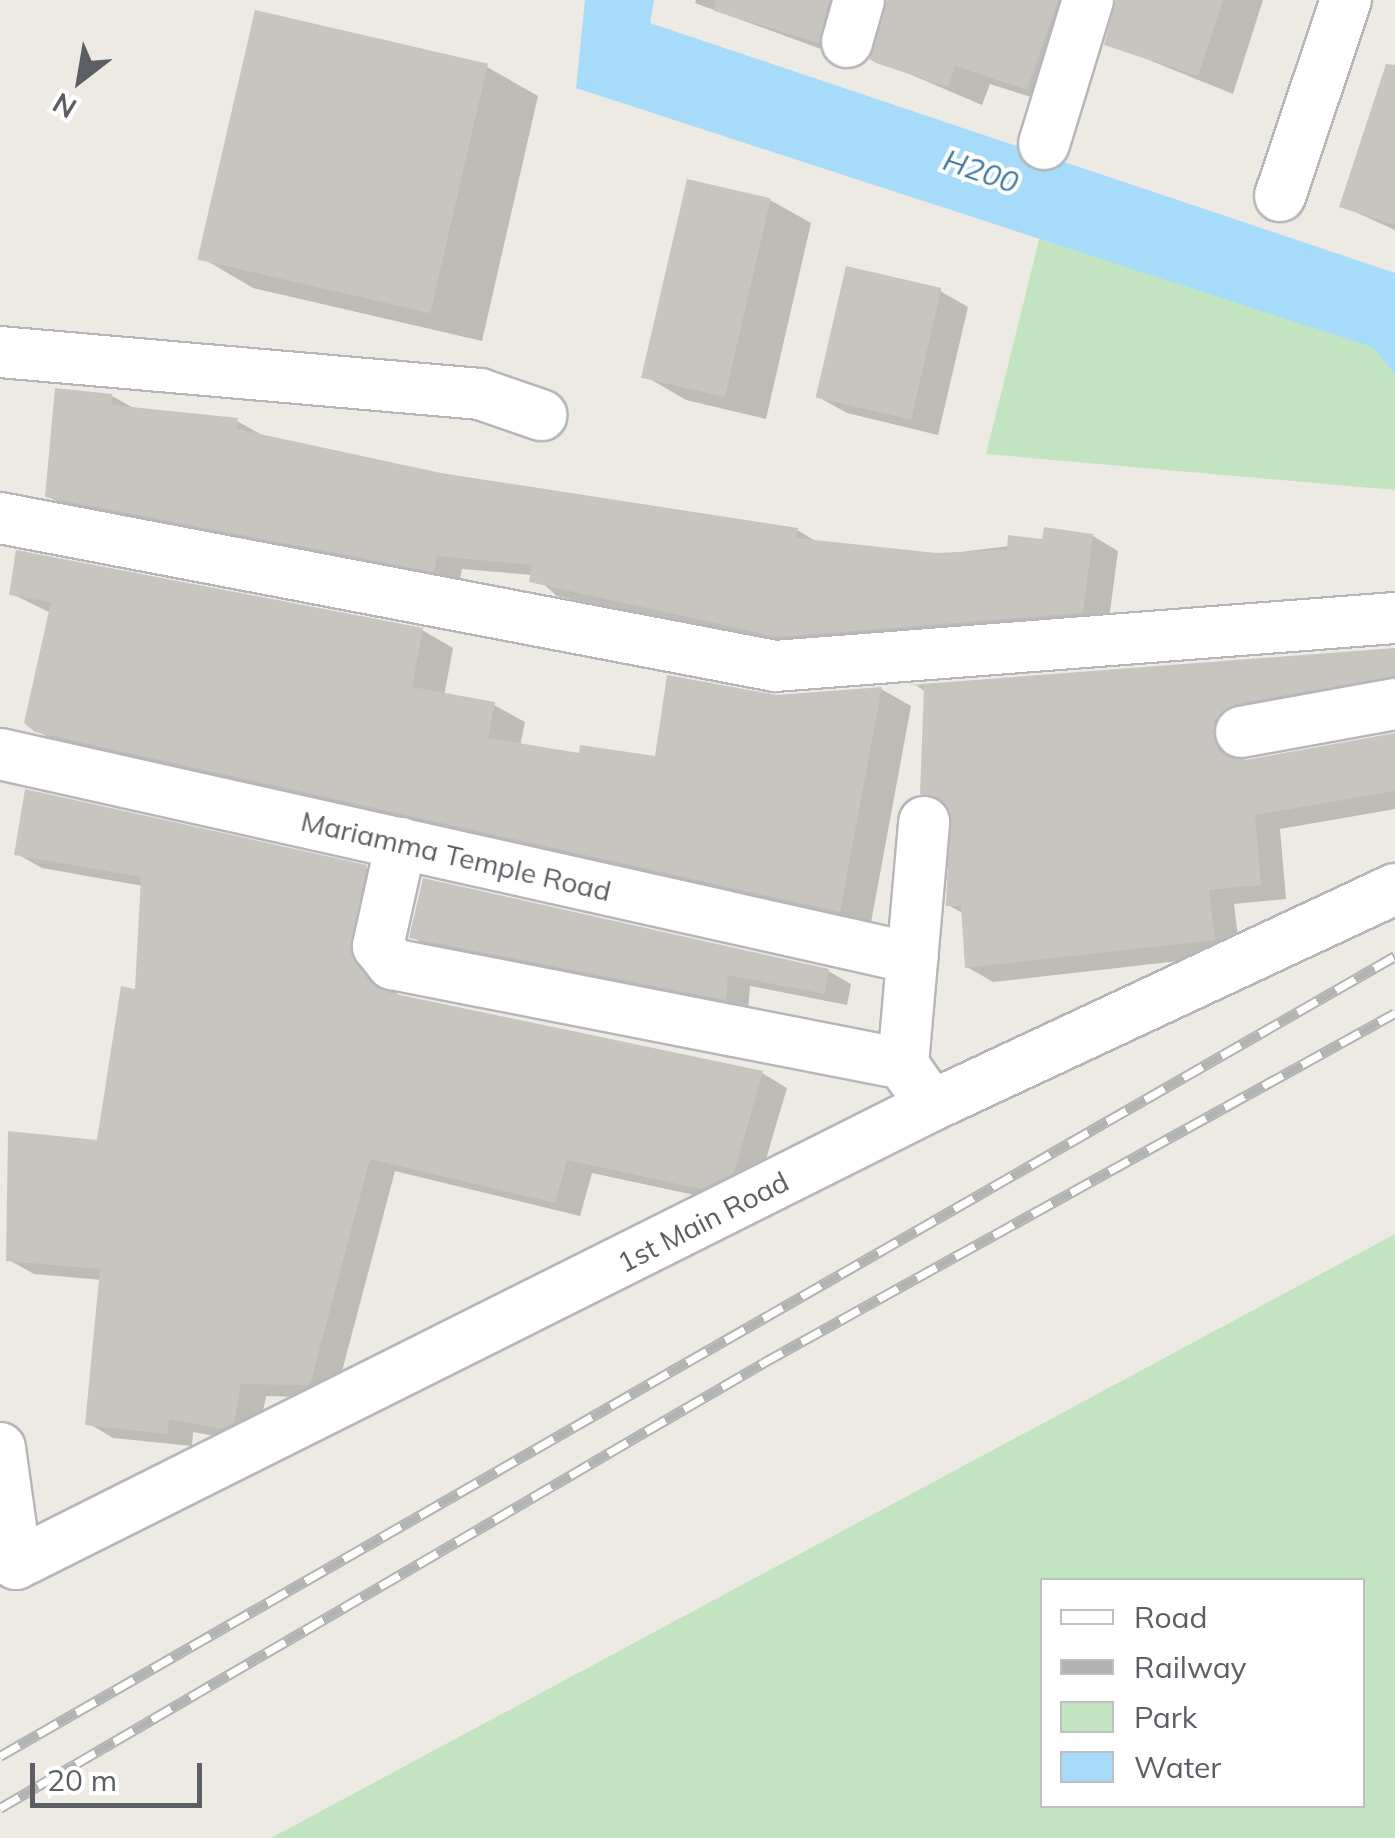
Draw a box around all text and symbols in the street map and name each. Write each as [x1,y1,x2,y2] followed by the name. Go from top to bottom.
[30,30,130,130] north arrow
[46,86,82,127] text: N
[939,141,1023,201] water label: H200
[298,804,614,908] street label: Mariamma Temple Road
[612,1164,794,1280] street label: 1st Main Road
[1040,1578,1365,1808] legend
[1134,1598,1208,1636] text: Road
[1134,1648,1247,1686] text: Railway
[1134,1698,1197,1736] text: Park
[35,1743,208,1805] scale bar
[1134,1748,1221,1786] text: Water
[47,1761,117,1799] text: 20 m

